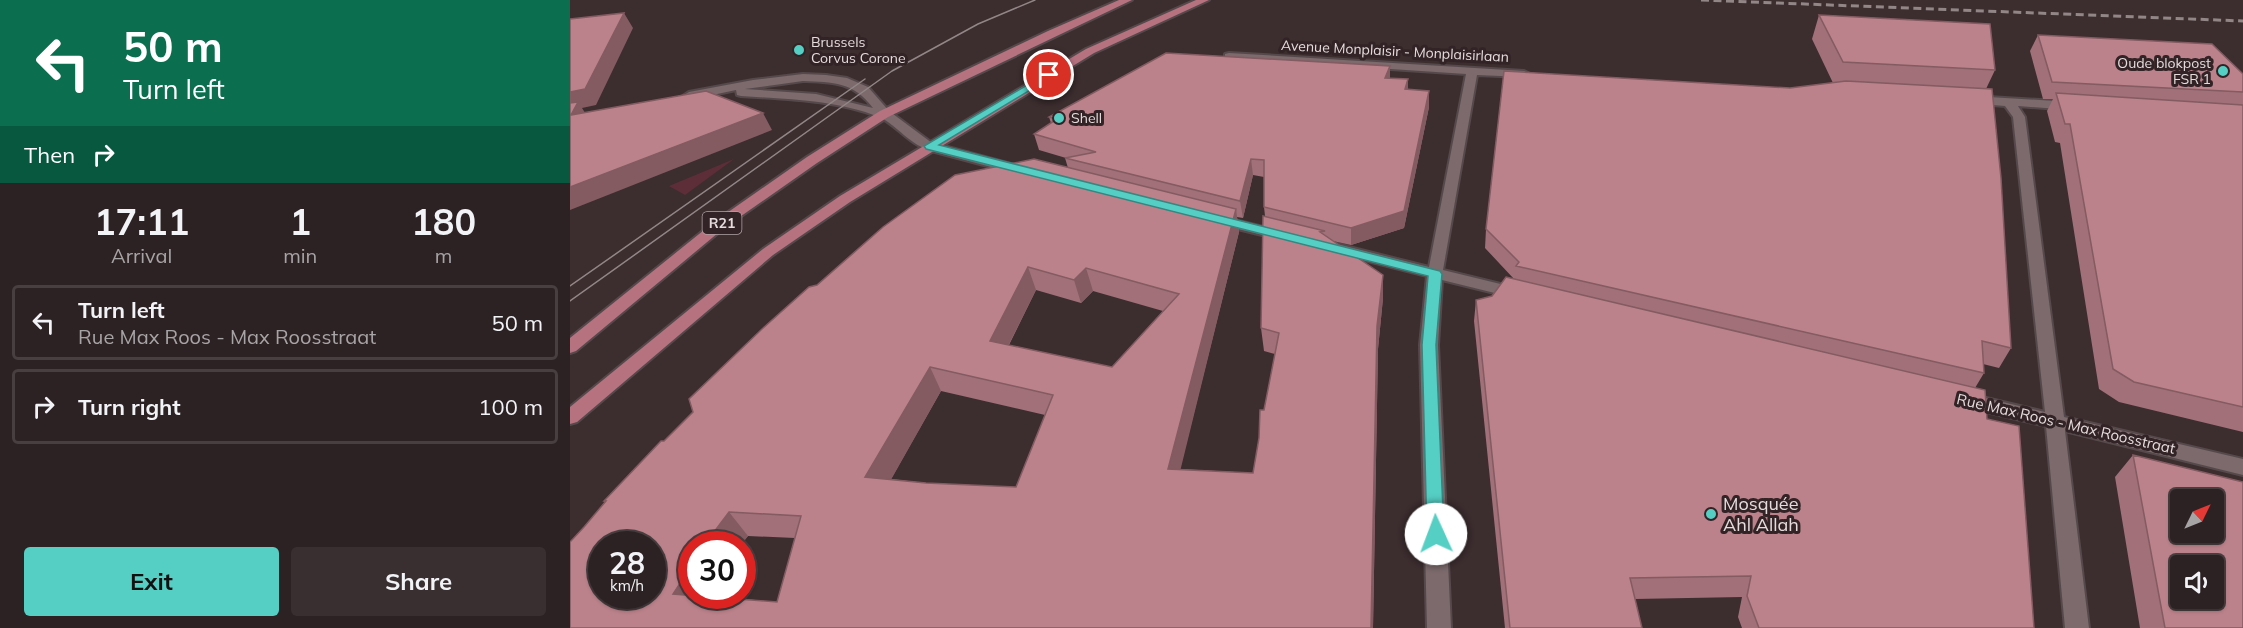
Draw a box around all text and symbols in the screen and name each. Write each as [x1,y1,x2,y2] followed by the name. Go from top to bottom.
[123,20,223,73] text: 50 m
[24,24,102,102] icon: left
[811,33,906,67] place label: Brussels Corvus Corone
[1281,36,1509,66] street label: Avenue Monplaisir - Monplaisirlaan
[792,43,806,57] marker: Brussels Corvus Corone
[1023,49,1074,100] pin
[2117,54,2211,88] place label: Oude blokpost FSR 1
[1032,58,1065,91] icon: arrive
[2216,64,2230,78] marker: Oude blokpost FSR 1
[123,72,225,106] text: Turn left
[1071,109,1102,127] place label: Shell
[1052,111,1066,125] marker: Shell
[87,138,120,171] icon: right
[24,141,75,169] text: Then
[94,199,189,244] text: 17:11
[289,199,311,244] text: 1
[411,199,476,244] text: 180
[702,212,742,234] road number: R21
[111,243,172,268] text: Arrival
[283,243,317,268] text: min
[435,243,452,268] text: m
[78,296,165,324] text: Turn left
[27,306,60,339] icon: left
[492,309,543,337] text: 50 m
[78,324,376,349] text: Rue Max Roos - Max Roosstraat
[1955,389,2177,458] street label: Rue Max Roos - Max Roosstraat
[27,390,60,423] icon: right
[78,393,181,421] text: Turn right
[478,393,543,421] text: 100 m
[2170,489,2224,543] north arrow
[2170,489,2224,609] map controls
[1723,492,1799,536] place label: Mosquée Ahl Allah
[1404,502,1468,566] position arrow
[1704,507,1718,521] marker: Mosquée Ahl Allah
[678,531,756,609] speed limit sign: 30
[609,544,645,582] text: 28
[24,547,279,616] button: Exit
[291,547,546,616] button: Share
[2170,555,2224,609] button: sound
[610,576,644,595] text: km/h

